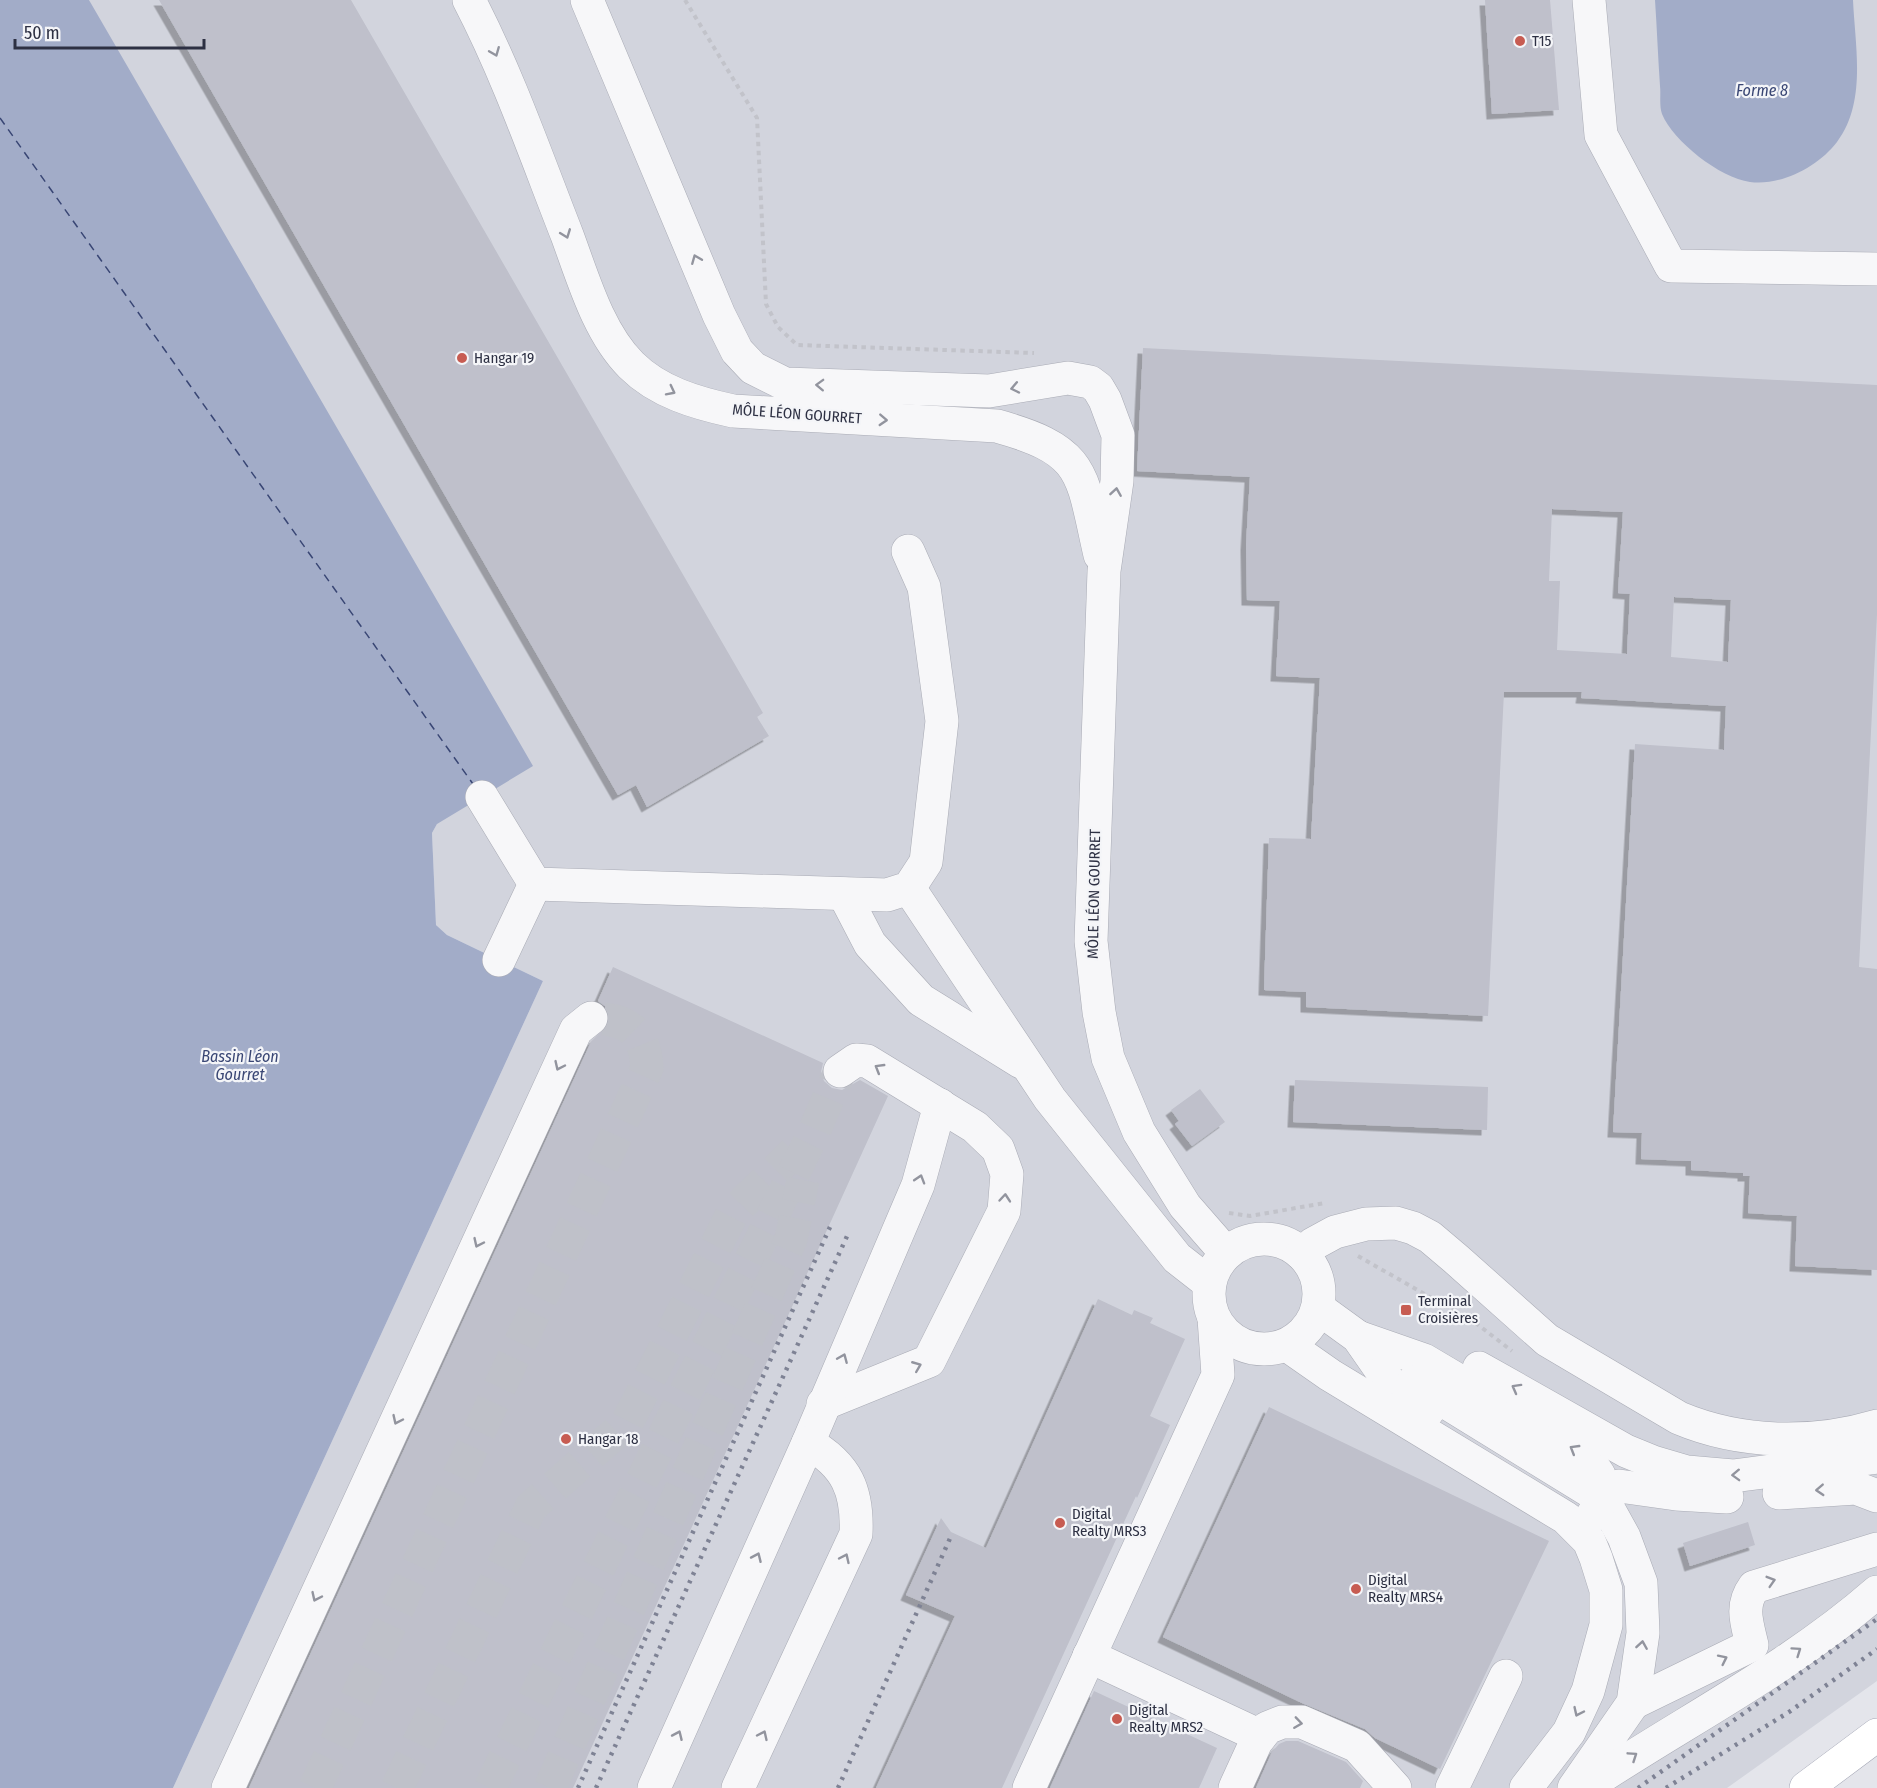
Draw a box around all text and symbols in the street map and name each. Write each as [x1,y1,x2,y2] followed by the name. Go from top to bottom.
[15,12,204,50] scale bar
[24,22,60,44] text: 50 m
[1532,32,1552,50] place label: T15
[1513,34,1527,48] marker: T15
[488,46,500,57] one-way arrow
[1736,81,1788,100] water label: Forme 8
[559,228,571,239] one-way arrow
[691,255,703,266] one-way arrow
[474,349,534,367] place label: Hangar 19
[455,351,469,365] marker: Hangar 19
[816,379,825,391] one-way arrow
[1010,380,1020,393] one-way arrow
[664,384,675,396] one-way arrow
[732,400,862,428] street label: MÔLE LÉON GOURRET
[878,413,887,426] one-way arrow
[1109,488,1121,497] one-way arrow
[1084,829,1104,959] street label: MÔLE LÉON GOURRET
[201,1047,279,1084] water label: Bassin Léon Gourret
[555,1059,567,1070] one-way arrow
[875,1064,885,1076] one-way arrow
[912,1174,925,1185] one-way arrow
[998,1193,1011,1202] one-way arrow
[474,1236,486,1247] one-way arrow
[1418,1292,1478,1327] place label: Terminal Croisières
[1399,1303,1413,1317] marker: Terminal Croisières
[836,1354,848,1365] one-way arrow
[910,1361,921,1373] one-way arrow
[1512,1384,1522,1395] one-way arrow
[392,1414,404,1425] one-way arrow
[578,1430,639,1448] place label: Hangar 18
[559,1432,573,1446] marker: Hangar 18
[1570,1445,1580,1457] one-way arrow
[1731,1469,1740,1481] one-way arrow
[1815,1483,1824,1496] one-way arrow
[1072,1505,1147,1540] place label: Digital Realty MRS3
[1053,1516,1067,1530] marker: Digital Realty MRS3
[750,1552,762,1563] one-way arrow
[838,1554,850,1565] one-way arrow
[1368,1571,1443,1606] place label: Digital Realty MRS4
[1765,1576,1776,1588] one-way arrow
[1349,1582,1363,1596] marker: Digital Realty MRS4
[311,1591,323,1602] one-way arrow
[1635,1641,1647,1650] one-way arrow
[1791,1647,1802,1658] one-way arrow
[1717,1655,1728,1667] one-way arrow
[1129,1701,1203,1736] place label: Digital Realty MRS2
[1573,1706,1585,1717] one-way arrow
[1110,1712,1124,1726] marker: Digital Realty MRS2
[1293,1717,1302,1729] one-way arrow
[671,1730,683,1741] one-way arrow
[755,1730,767,1741] one-way arrow
[1626,1752,1637,1763] one-way arrow

